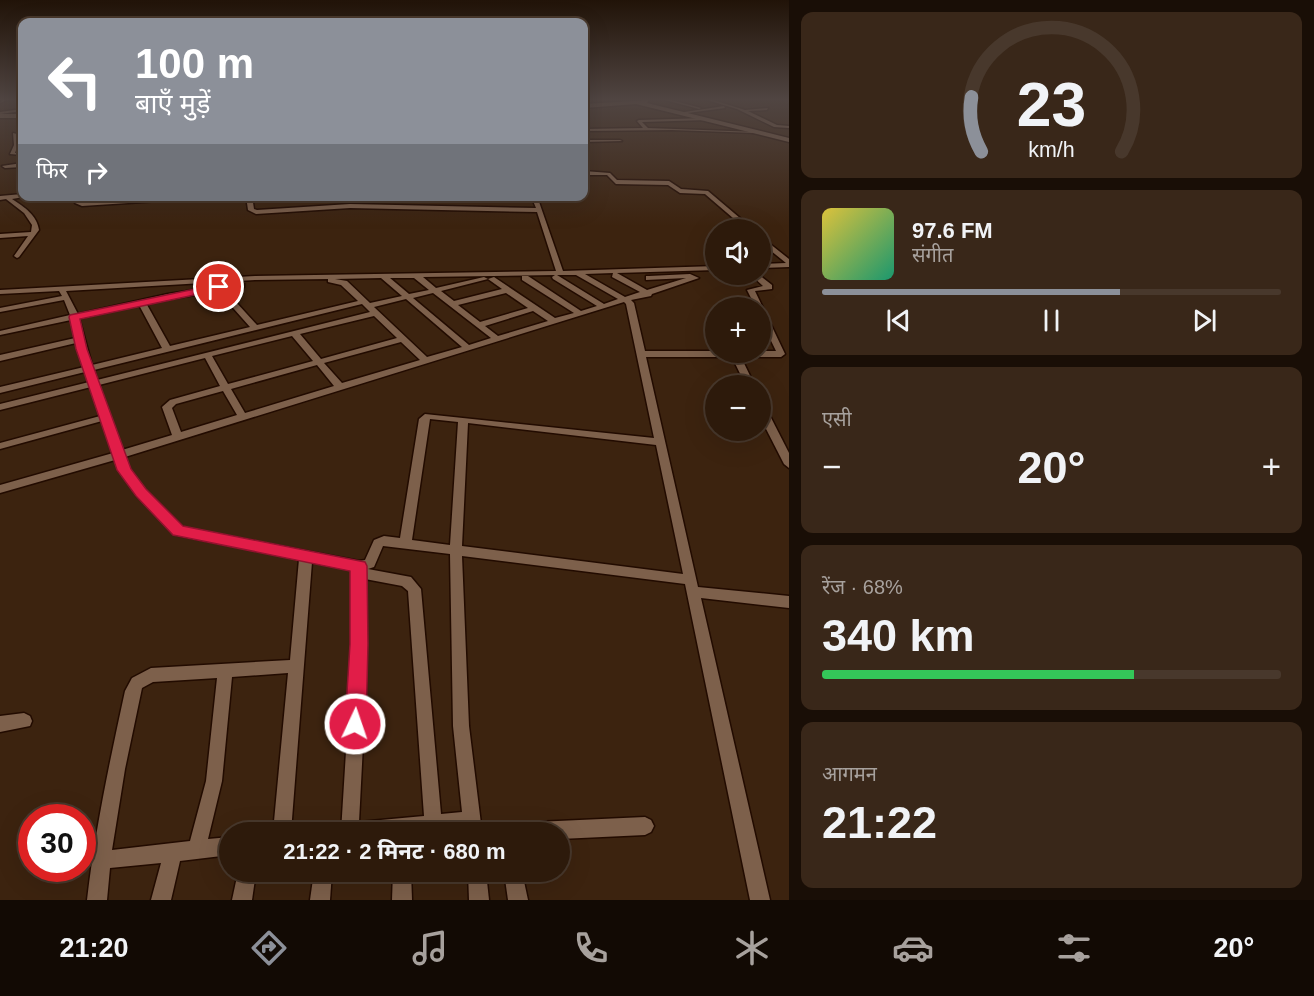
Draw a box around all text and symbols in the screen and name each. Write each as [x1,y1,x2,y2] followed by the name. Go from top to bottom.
[135,40,254,87] text: 100 m
[36,42,114,120] icon: left
[1017,70,1086,139] text: 23
[135,89,210,119] text: बाएँ मुड़ें
[1028,138,1075,162] text: km/h
[80,156,113,189] icon: right
[36,158,68,183] text: फिर
[912,218,993,243] text: 97.6 FM
[705,219,771,441] map controls
[705,219,771,285] button: sound
[912,244,953,266] text: संगीत
[193,261,244,312] pin
[202,270,235,303] icon: arrive
[705,297,771,363] button: +
[882,304,915,337] icon: previous
[1035,304,1068,337] icon: pause
[1188,304,1221,337] icon: next
[705,375,771,441] button: −
[822,408,852,430] text: एसी
[1017,442,1086,493] text: 20°
[822,448,841,485] text: −
[1262,448,1281,485] text: +
[822,576,903,598] text: रेंज · 68%
[822,610,975,661] text: 340 km
[323,692,387,756] position arrow
[822,763,877,785] text: आगमन
[822,797,937,848] text: 21:22
[18,804,96,882] speed limit sign: 30
[283,839,506,864] text: 21:22 · 2 मिनट · 680 m
[248,927,290,969] icon: directions
[409,927,451,969] icon: music
[570,927,612,969] icon: phone
[731,927,773,969] icon: climate
[892,927,934,969] icon: car
[1053,927,1095,969] icon: filters
[60,933,129,963] text: 21:20
[1214,933,1254,963] text: 20°

